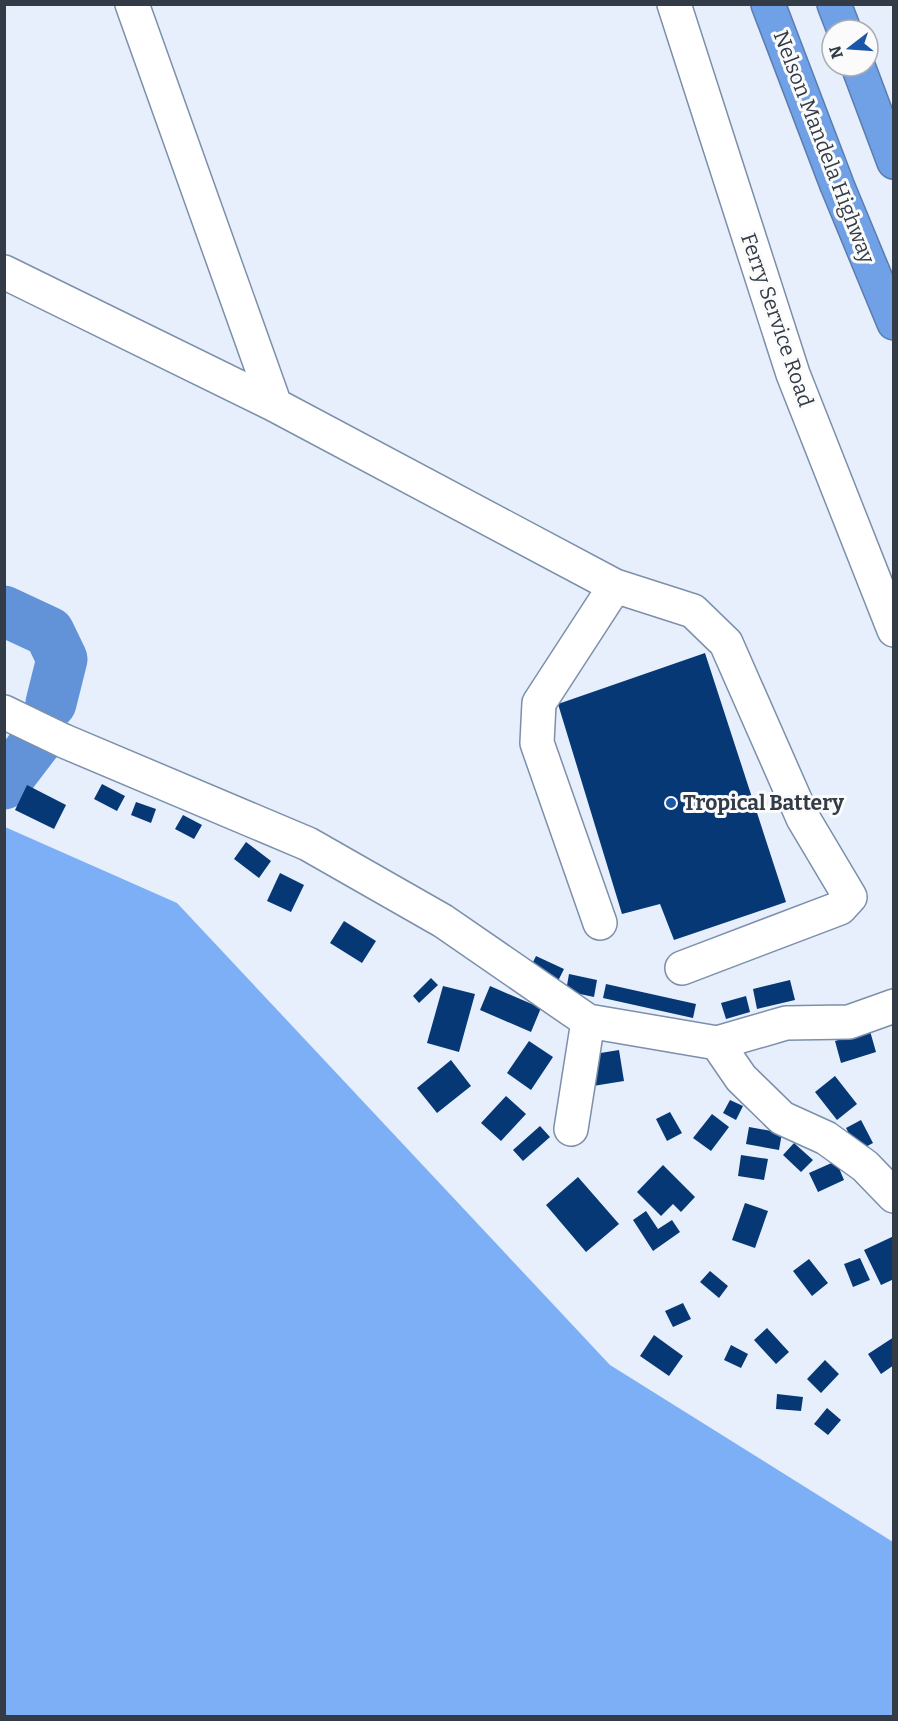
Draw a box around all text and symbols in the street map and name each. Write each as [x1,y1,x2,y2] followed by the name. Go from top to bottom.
[820,18,880,78] north arrow
[768,27,880,267] street label: Nelson Mandela Highway
[735,230,819,410] street label: Ferry Service Road
[683,790,844,816] place label: Tropical Battery
[664,796,678,810] marker: Tropical Battery

